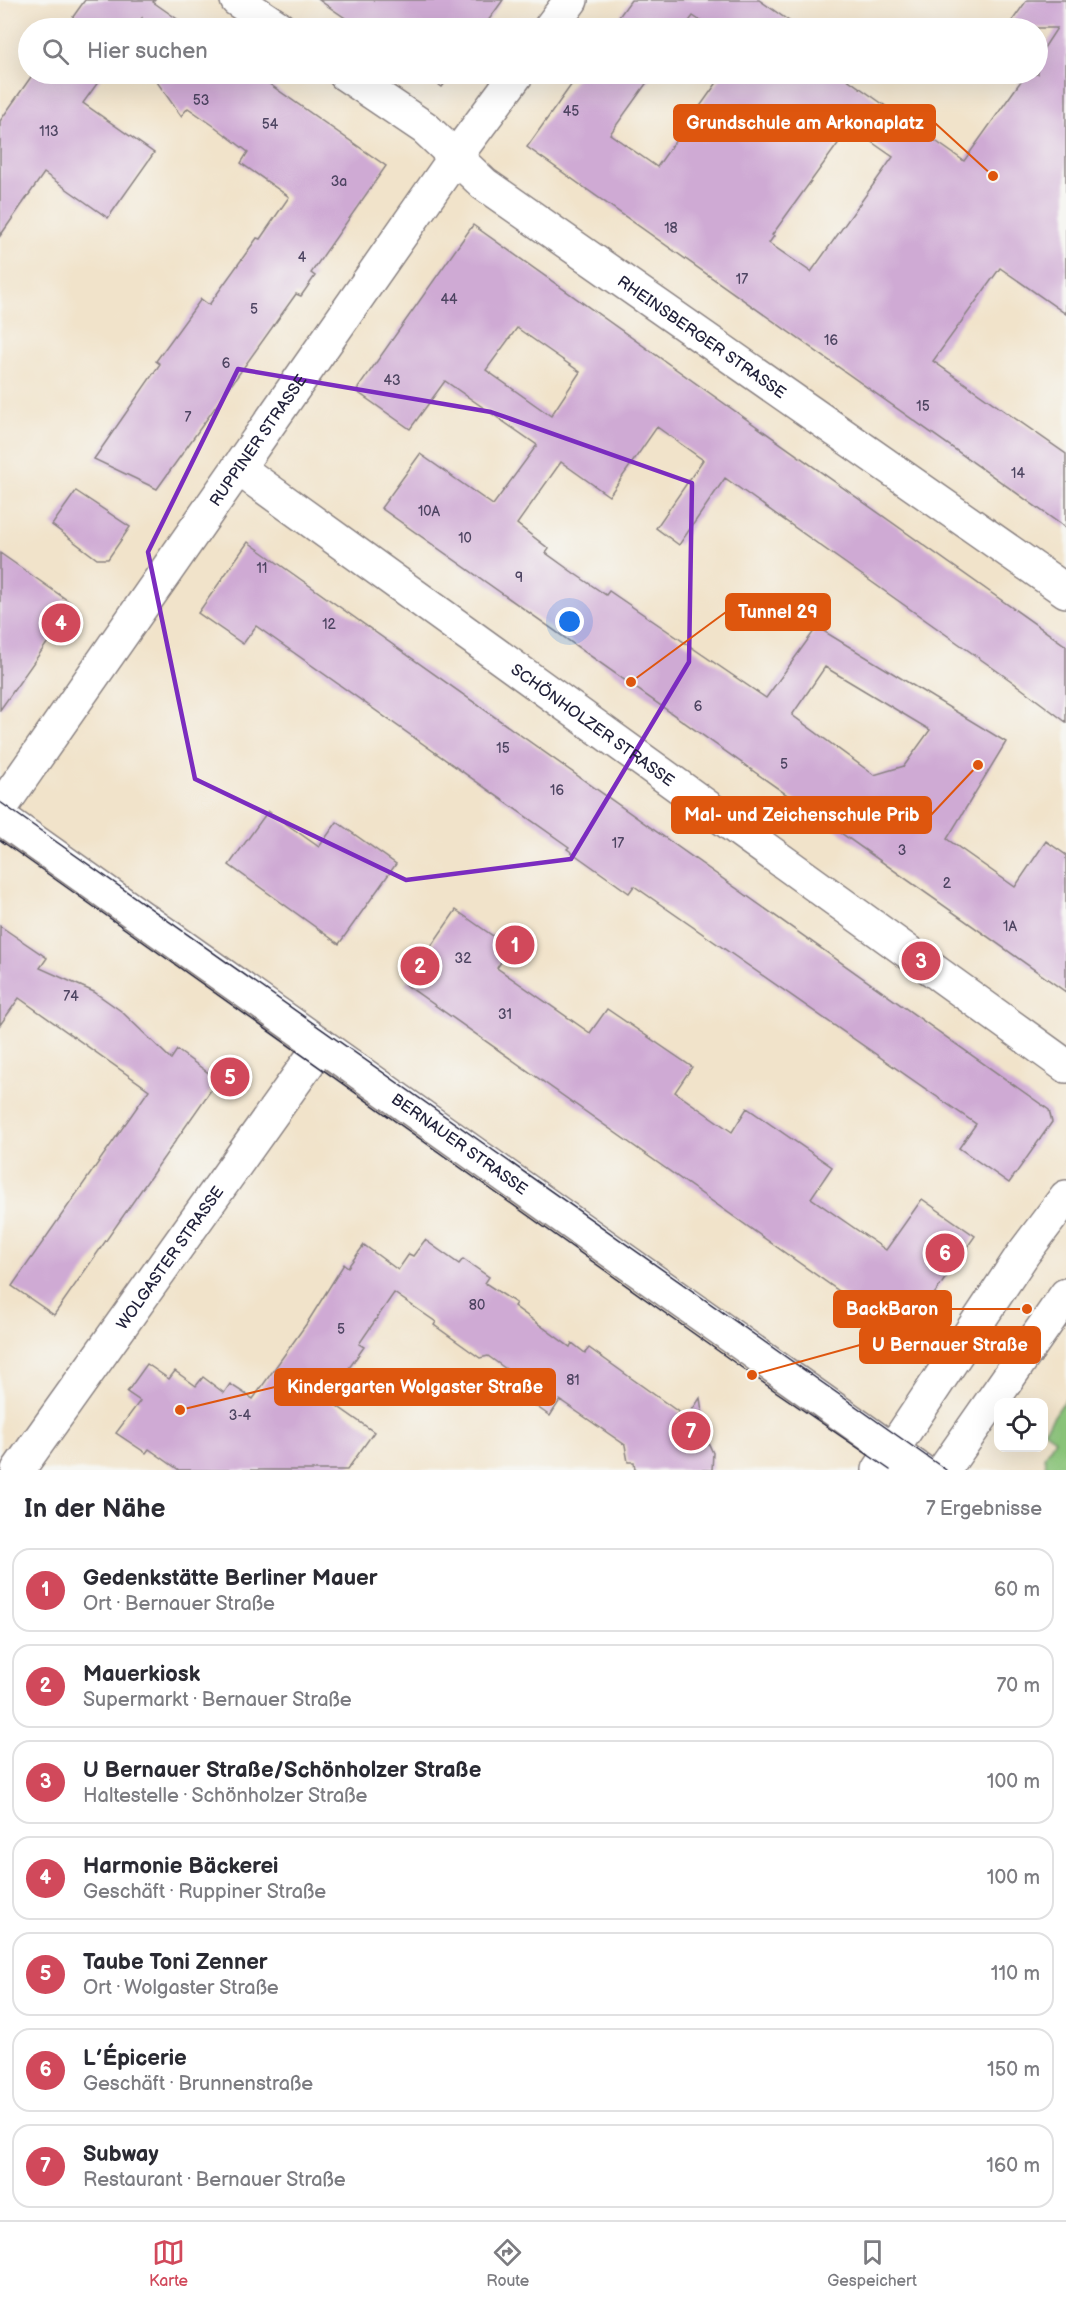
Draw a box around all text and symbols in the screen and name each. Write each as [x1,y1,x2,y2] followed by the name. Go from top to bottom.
[18,18,1048,84] search box
[39,35,72,68] icon: search
[87,38,208,65] text: Hier suchen
[193,92,209,109] house number: 53
[563,103,579,120] house number: 45
[674,105,935,141] callout: Grundschule am Arkonaplatz
[686,113,924,134] text: Grundschule am Arkonaplatz
[262,116,279,133] house number: 54
[39,123,59,140] house number: 113
[331,173,347,190] house number: 3a
[664,220,678,237] house number: 18
[298,249,307,266] house number: 4
[736,271,748,288] house number: 17
[613,272,789,403] street label: RHEINSBERGER STRASSE
[440,291,458,308] house number: 44
[250,301,258,318] house number: 5
[824,332,838,349] house number: 16
[222,355,231,372] house number: 6
[206,371,311,510] street label: RUPPINER STRASSE
[383,372,401,389] house number: 43
[916,398,930,415] house number: 15
[185,409,192,426] house number: 7
[1011,465,1025,482] house number: 14
[418,503,441,520] house number: 10A
[458,530,472,547] house number: 10
[257,560,267,577] house number: 11
[515,569,523,586] house number: 9
[726,594,830,630] callout: Tunnel 29
[42,600,80,646] pin: 4
[738,602,818,623] text: Tunnel 29
[555,607,584,636] your location
[322,616,337,633] house number: 12
[507,660,677,791] street label: SCHÖNHOLZER STRASSE
[694,698,703,715] house number: 6
[496,740,510,757] house number: 15
[780,756,788,773] house number: 5
[550,782,564,799] house number: 16
[672,797,931,833] callout: Mal- und Zeichenschule Prib
[684,805,920,826] text: Mal- und Zeichenschule Prib
[612,835,624,852] house number: 17
[898,842,906,859] house number: 3
[943,875,952,892] house number: 2
[1003,918,1017,935] house number: 1A
[496,922,534,968] pin: 1
[902,938,940,984] pin: 3
[400,944,440,988] pin: 2
[455,950,472,967] house number: 32
[63,988,79,1005] house number: 74
[498,1006,512,1023] house number: 31
[210,1054,250,1100] pin: 5
[387,1090,531,1199] street label: BERNAUER STRASSE
[113,1183,228,1334] street label: WOLGASTER STRASSE
[926,1230,964,1276] pin: 6
[834,1291,951,1327] callout: BackBaron
[469,1297,485,1314] house number: 80
[846,1299,938,1320] text: BackBaron
[337,1321,345,1338] house number: 5
[860,1327,1040,1363] callout: U Bernauer Straße
[872,1335,1028,1356] text: U Bernauer Straße
[275,1369,555,1405] callout: Kindergarten Wolgaster Straße
[566,1372,580,1389] house number: 81
[287,1377,543,1398] text: Kindergarten Wolgaster Straße
[994,1398,1048,1452] map controls
[994,1398,1048,1452] button: locate
[229,1407,252,1424] house number: 3-4
[672,1408,710,1454] pin: 7
[24,1494,166,1525] text: In der Nähe
[926,1497,1042,1521] text: 7 Ergebnisse
[83,1565,377,1592] text: Gedenkstätte Berliner Mauer
[41,1578,50,1602] text: 1
[994,1578,1040,1602] text: 60 m
[83,1592,275,1616] text: Ort · Bernauer Straße
[83,1661,200,1688] text: Mauerkiosk
[40,1674,51,1698] text: 2
[996,1674,1040,1698] text: 70 m
[83,1688,352,1712] text: Supermarkt · Bernauer Straße
[83,1757,481,1784] text: U Bernauer Straße/Schönholzer Straße
[40,1770,51,1794] text: 3
[987,1770,1040,1794] text: 100 m
[83,1784,367,1808] text: Haltestelle · Schönholzer Straße
[83,1853,278,1880] text: Harmonie Bäckerei
[40,1866,51,1890] text: 4
[987,1866,1040,1890] text: 100 m
[83,1880,326,1904] text: Geschäft · Ruppiner Straße
[83,1949,268,1976] text: Taube Toni Zenner
[40,1962,51,1986] text: 5
[991,1962,1040,1986] text: 110 m
[83,1976,279,2000] text: Ort · Wolgaster Straße
[83,2045,187,2072] text: L’Épicerie
[39,2058,52,2082] text: 6
[987,2058,1040,2082] text: 150 m
[83,2072,313,2096] text: Geschäft · Brunnenstraße
[83,2141,159,2168] text: Subway
[40,2154,51,2178] text: 7
[986,2154,1040,2178] text: 160 m
[83,2168,346,2192] text: Restaurant · Bernauer Straße
[149,2236,188,2291] tab: Karte
[486,2236,529,2291] tab: Route
[827,2236,917,2291] tab: Gespeichert

